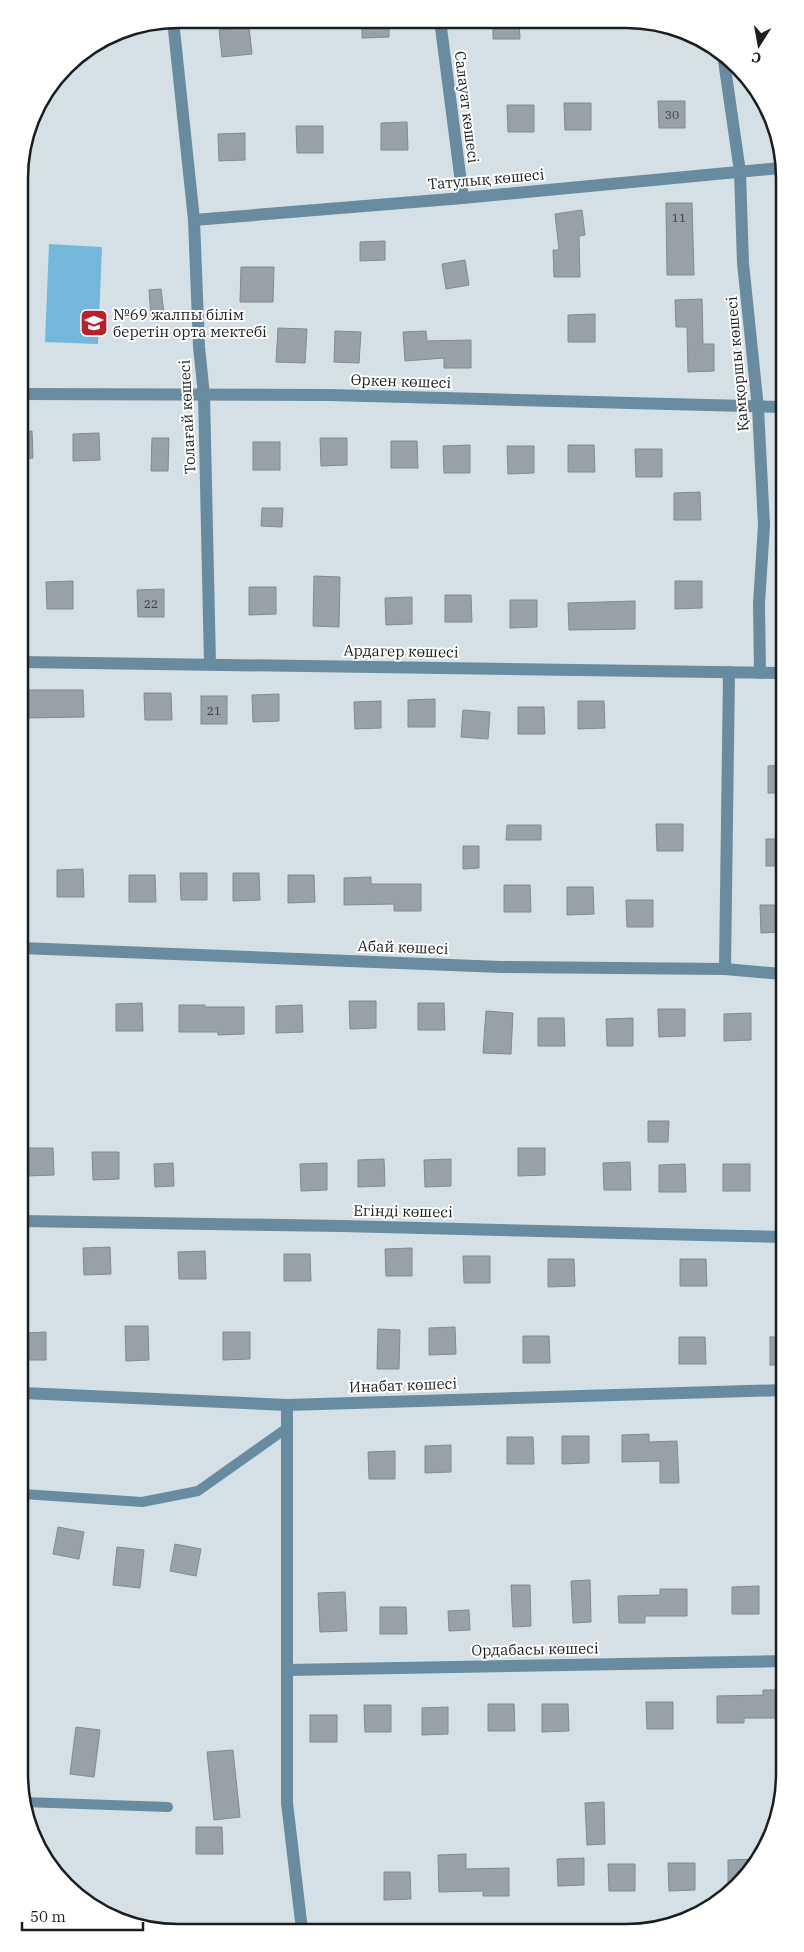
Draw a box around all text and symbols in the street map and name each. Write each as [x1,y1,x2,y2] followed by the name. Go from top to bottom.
[734,20,784,70] north arrow
[750,48,763,67] text: С
[451,50,483,164] street label: Салауат көшесі
[665,107,679,122] house number: 30
[427,164,545,194] street label: Татулық көшесі
[672,210,686,225] house number: 11
[722,295,752,432] street label: Қамқоршы көшесі
[113,305,267,341] place label: №69 жалпы білім беретін орта мектебі
[79,308,109,338] school or university icon: №69 жалпы білім беретін орта мектебі
[175,359,199,475] street label: Толағай көшесі
[350,370,452,392] street label: Өркен көшесі
[144,596,158,611] house number: 22
[343,640,459,662] street label: Ардагер көшесі
[207,703,221,718] house number: 21
[357,936,449,958] street label: Абай көшесі
[353,1201,453,1221] street label: Егінді көшесі
[349,1374,458,1396] street label: Инабат көшесі
[471,1638,599,1660] street label: Ордабасы көшесі
[22,1900,144,1932] scale bar
[30,1907,66,1926] text: 50 m

